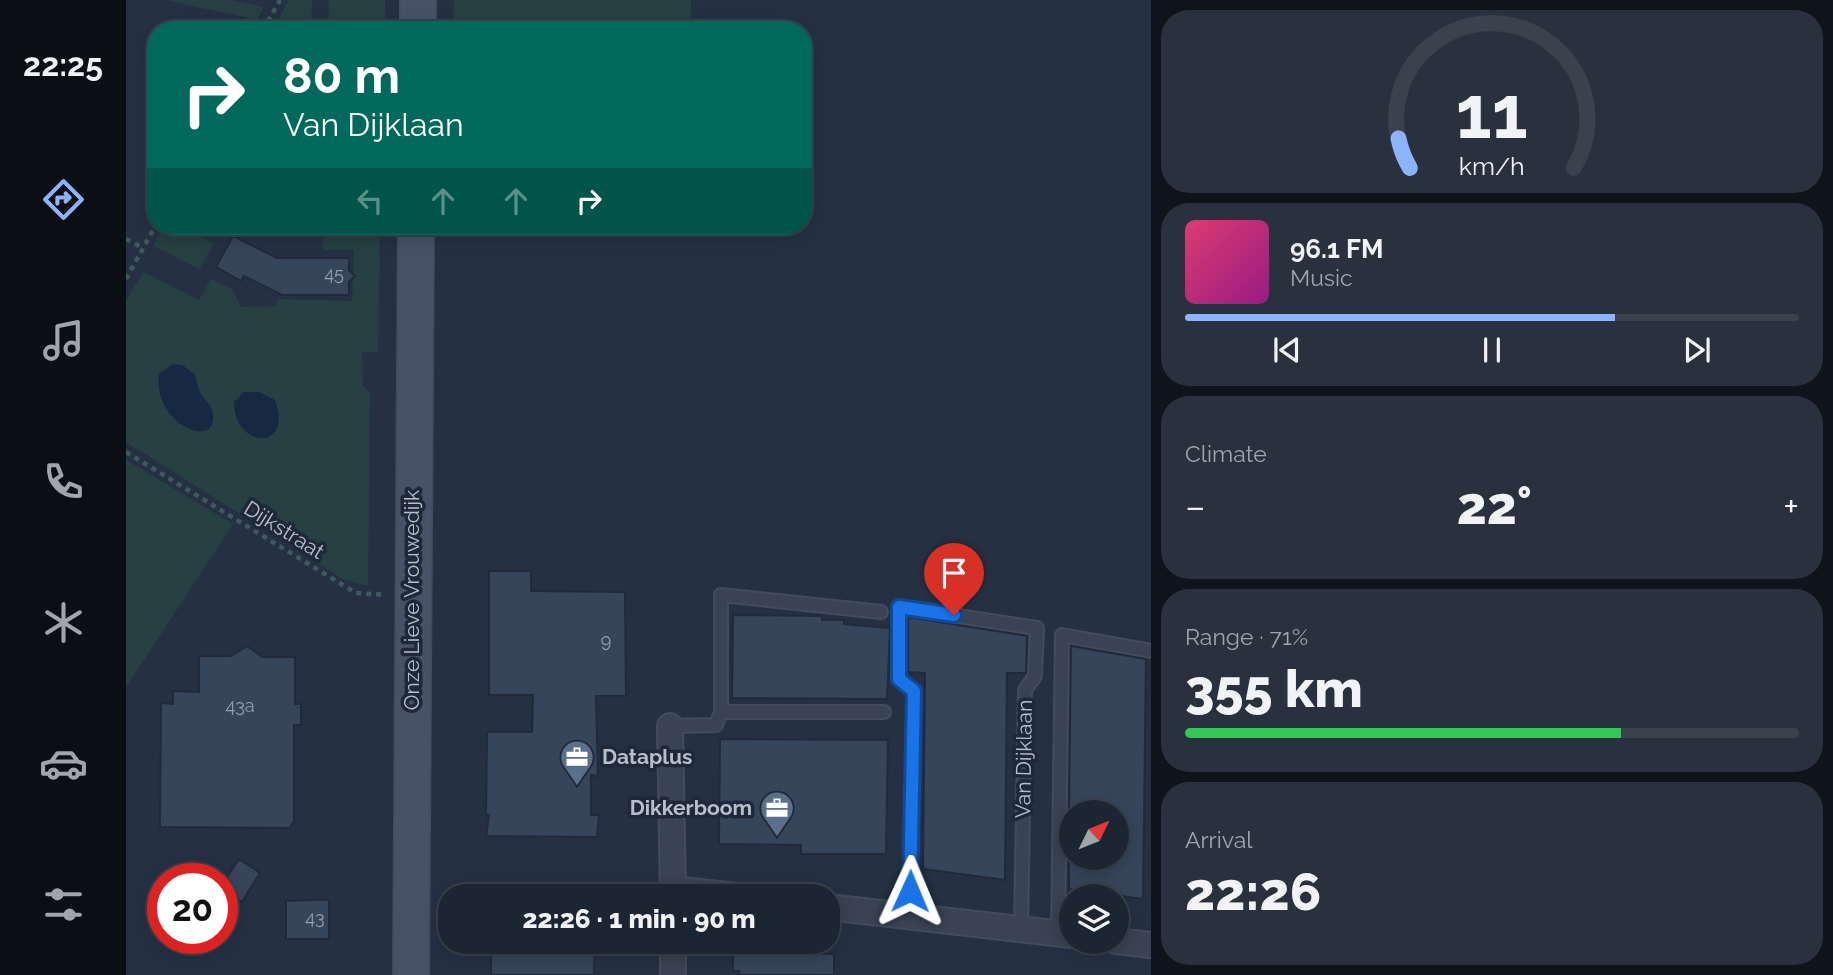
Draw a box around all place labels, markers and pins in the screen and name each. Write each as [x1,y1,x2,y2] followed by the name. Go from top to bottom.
[924,543,984,615] pin
[558,738,596,787] office icon: Dataplus
[602,744,692,769] place label: Dataplus
[758,789,796,838] office icon: Dikkerboom
[630,795,752,820] place label: Dikkerboom

